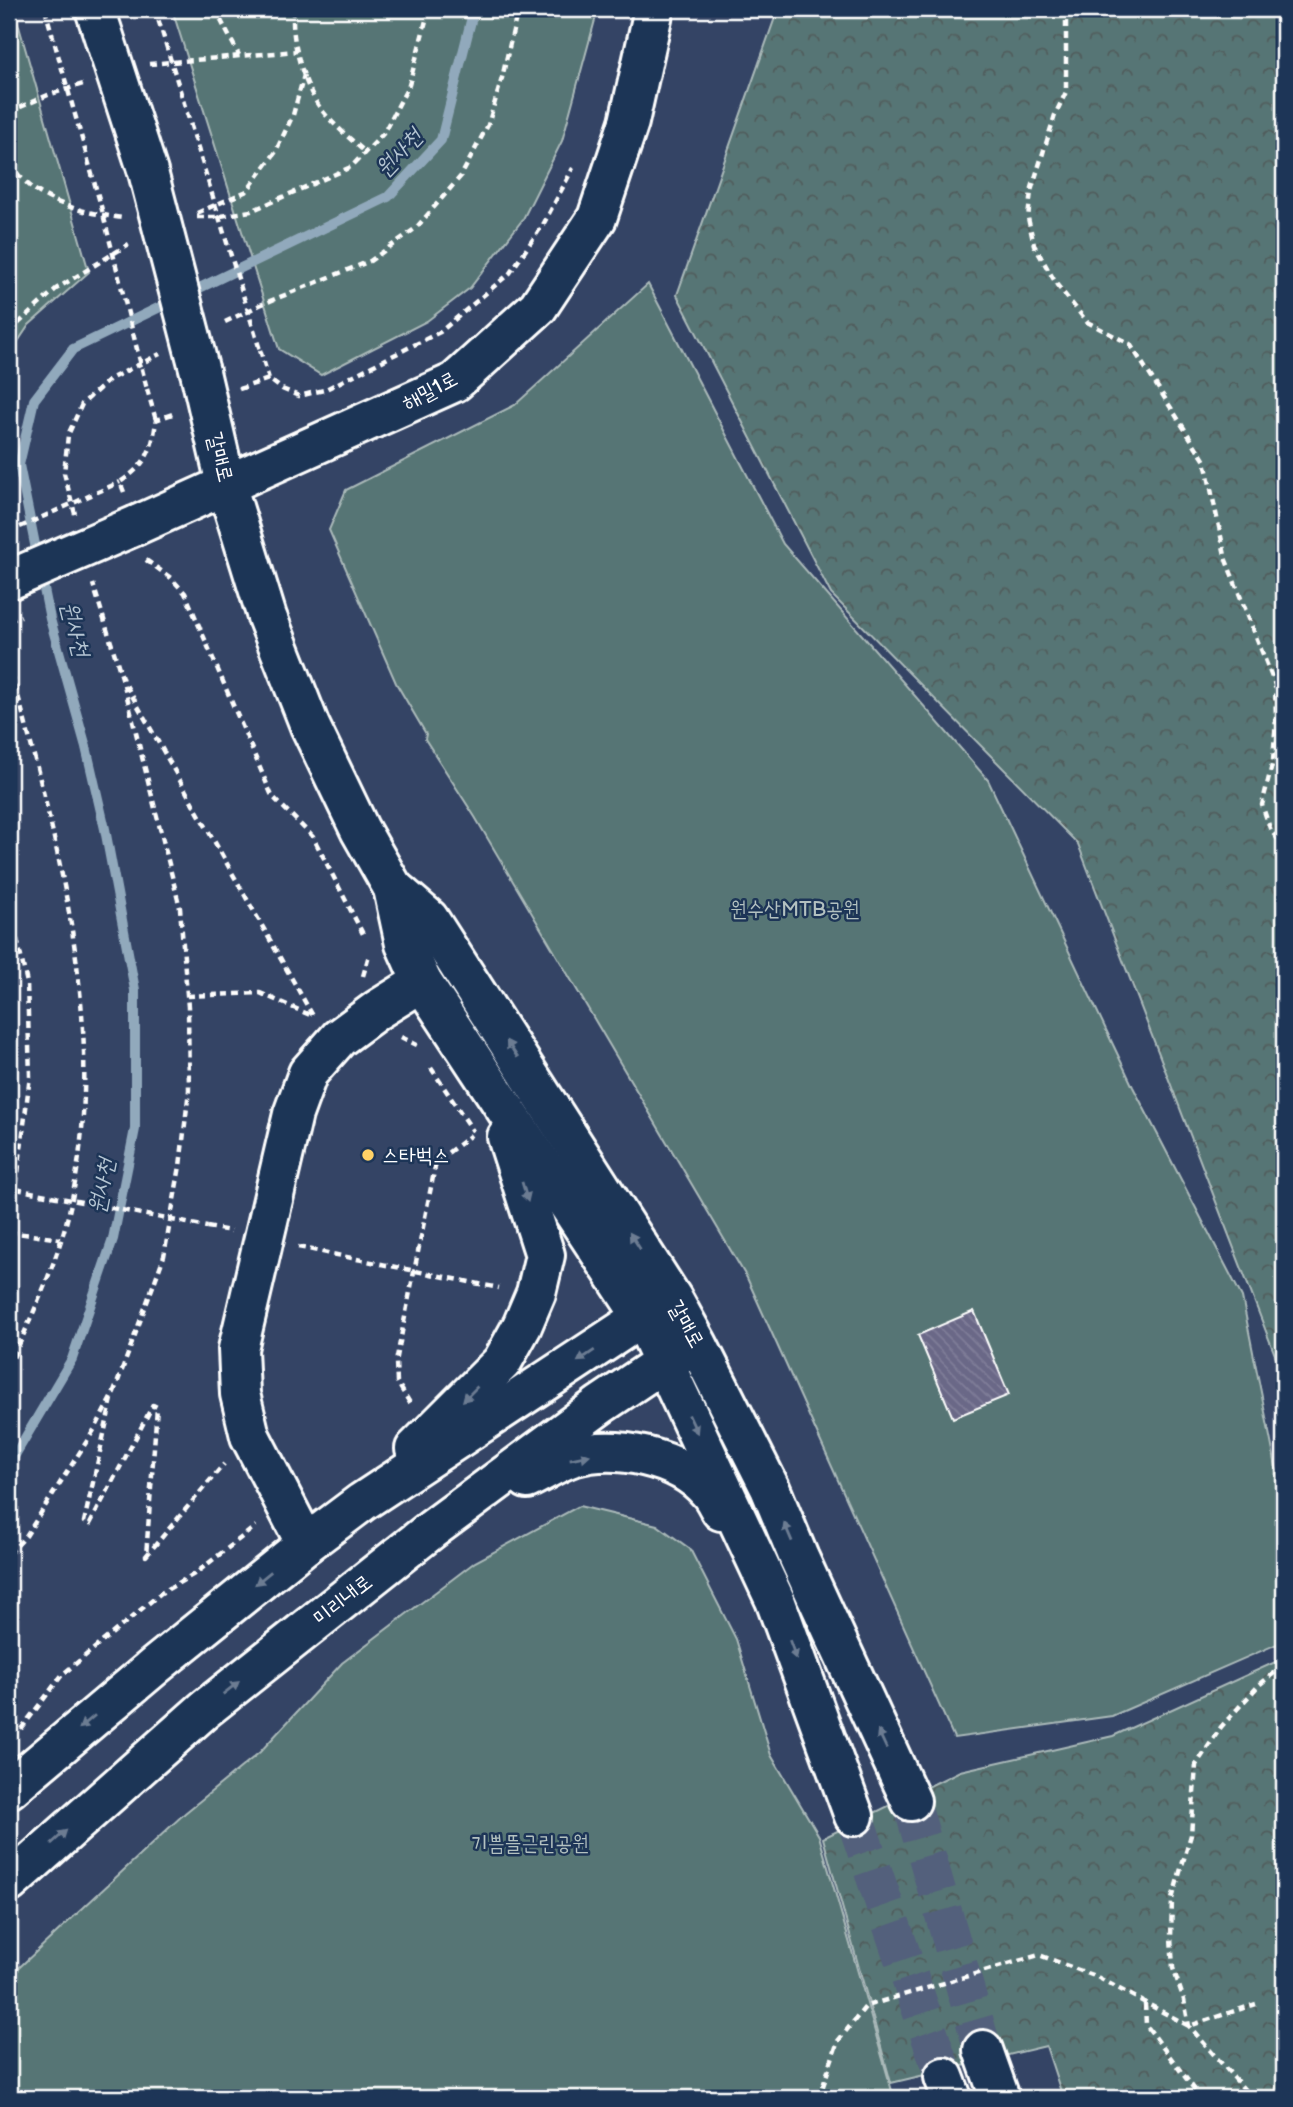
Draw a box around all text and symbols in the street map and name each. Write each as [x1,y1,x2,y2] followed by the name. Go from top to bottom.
[370,121,430,183] water label: 원사천
[398,366,462,416] street label: 해밀1로
[202,429,238,485] street label: 갈매로
[55,599,96,662] water label: 원사천
[730,897,860,922] park label: 원수산MTB공원
[506,1039,519,1059] one-way arrow
[382,1143,450,1168] place label: 스타벅스
[360,1147,376,1163] marker: 스타벅스
[83,1154,122,1216] water label: 원사천
[521,1181,531,1202] one-way arrow
[629,1231,642,1250] one-way arrow
[663,1296,709,1352] street label: 갈매로
[576,1350,596,1363] one-way arrow
[461,1385,478,1402] one-way arrow
[688,1414,699,1434] one-way arrow
[569,1451,591,1462] one-way arrow
[782,1521,793,1542] one-way arrow
[309,1569,377,1631] street label: 미리내로
[255,1571,273,1586] one-way arrow
[788,1640,799,1661] one-way arrow
[222,1681,240,1696] one-way arrow
[78,1714,95,1729] one-way arrow
[877,1729,888,1749] one-way arrow
[50,1829,68,1845] one-way arrow
[471,1831,589,1856] park label: 기쁨뜰근린공원

